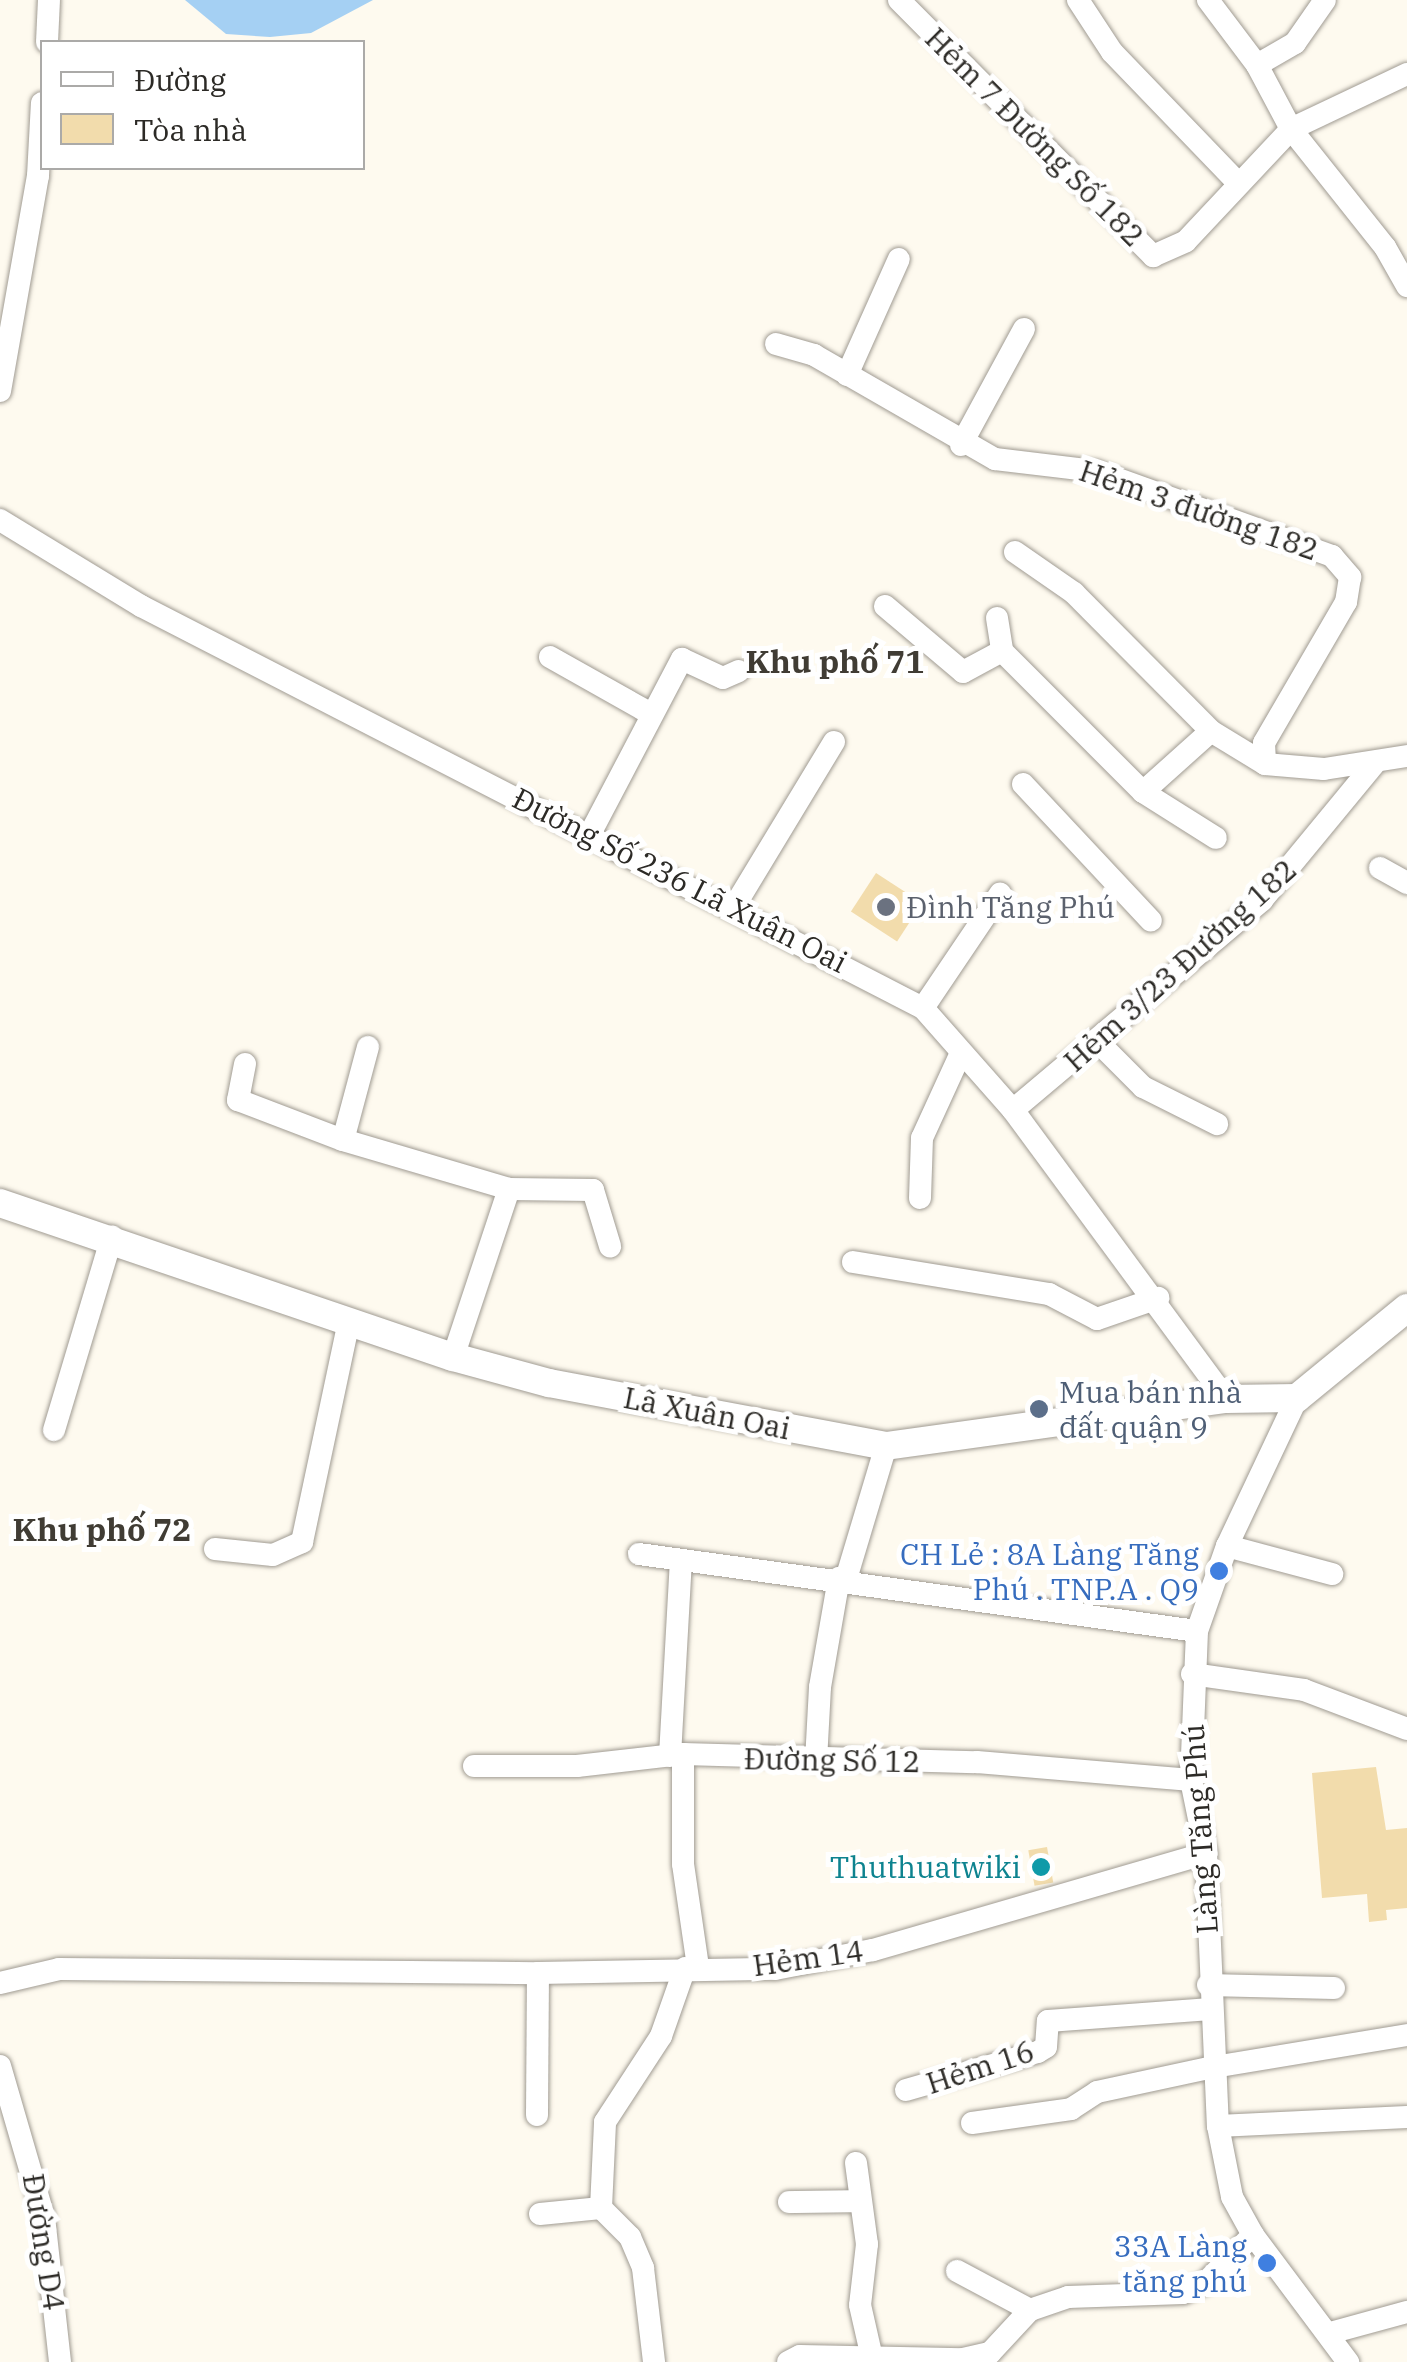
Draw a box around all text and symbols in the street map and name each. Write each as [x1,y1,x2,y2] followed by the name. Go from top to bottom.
[918,20,1152,254] street label: Hẻm 7 Đường Số 182
[40,40,365,170] legend
[134,60,226,99] text: Đường
[134,110,247,149] text: Tòa nhà
[1075,452,1323,568] street label: Hẻm 3 đường 182
[745,642,925,680] district label: Khu phố 71
[507,780,853,980] street label: Đường Số 236 Lã Xuân Oai
[1056,851,1304,1079] street label: Hẻm 3/23 Đường 182
[906,889,1115,925] place label: Đình Tăng Phú
[875,896,897,918] marker: Đình Tăng Phú
[1059,1374,1242,1444] place label: Mua bán nhà đất quận 9
[621,1379,793,1447] street label: Lã Xuân Oai
[1028,1398,1050,1420] marker: Mua bán nhà đất quận 9
[12,1510,192,1548] district label: Khu phố 72
[900,1536,1199,1606] place label: CH Lẻ : 8A Làng Tăng Phú . TNP.A . Q9
[1208,1560,1230,1582] marker: CH Lẻ : 8A Làng Tăng Phú . TNP.A . Q9
[1175,1723,1225,1935] street label: Làng Tăng Phú
[743,1740,921,1780] street label: Đường Số 12
[830,1849,1021,1885] place label: Thuthuatwiki
[1030,1856,1052,1878] marker: Thuthuatwiki
[750,1932,866,1984] street label: Hẻm 14
[922,2033,1038,2101] street label: Hẻm 16
[15,2171,73,2313] street label: Đường D4
[1114,2228,1247,2298] place label: 33A Làng tăng phú
[1256,2252,1278,2274] marker: 33A Làng tăng phú

